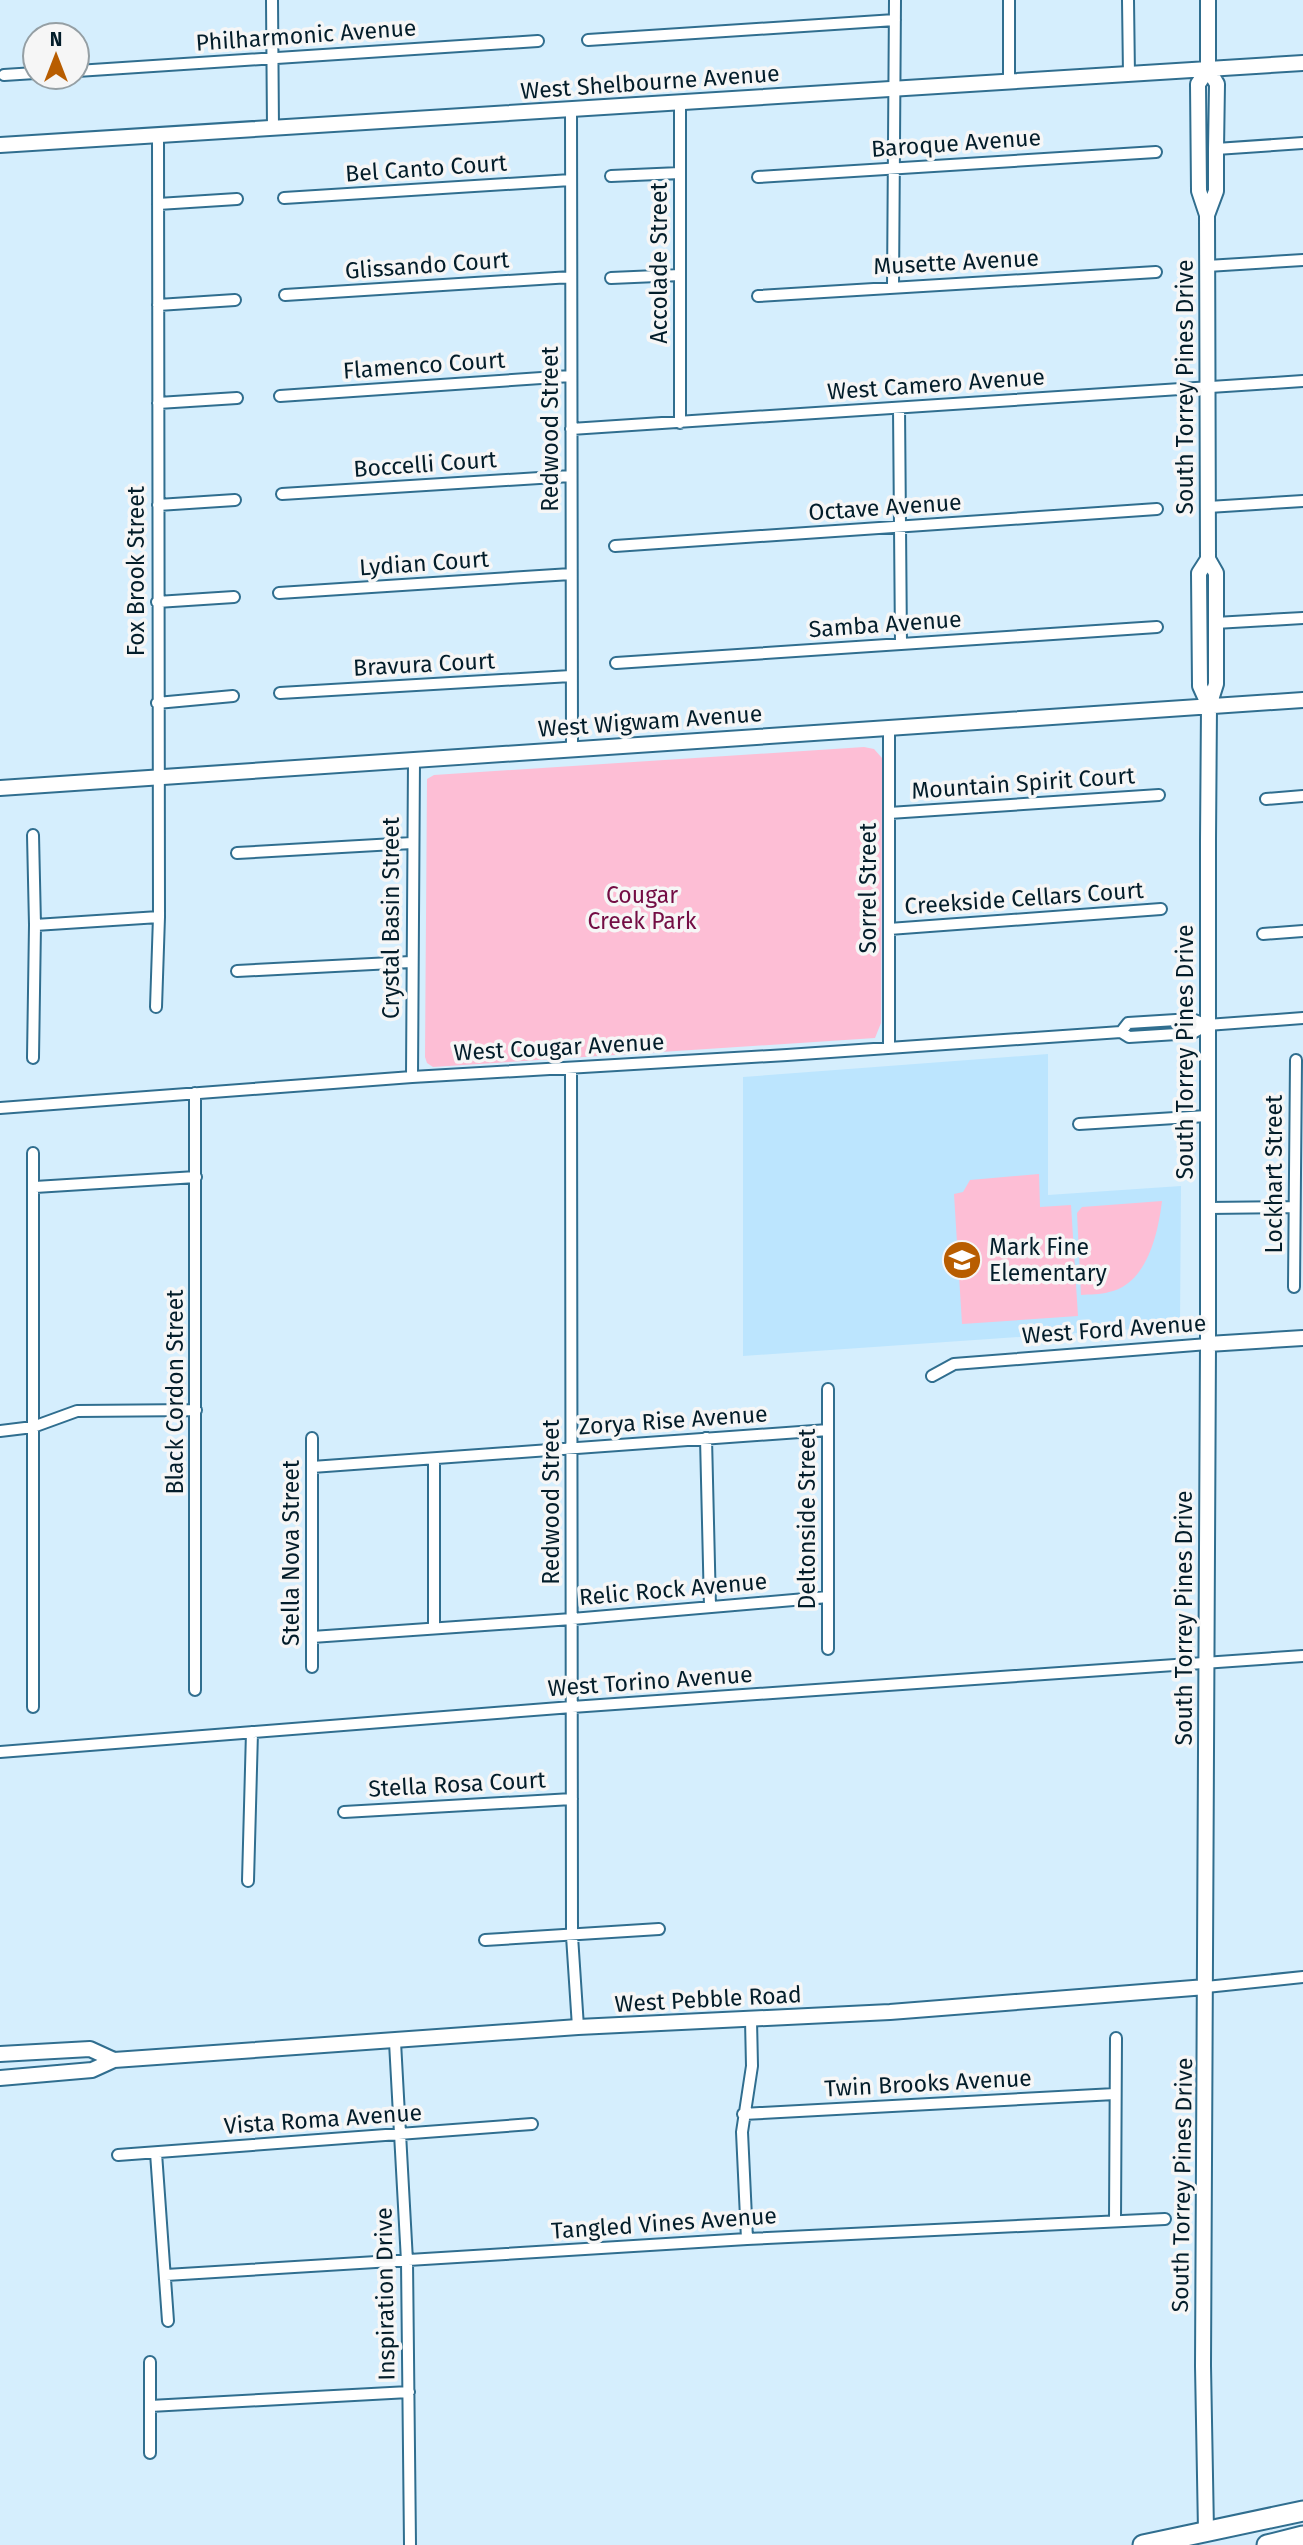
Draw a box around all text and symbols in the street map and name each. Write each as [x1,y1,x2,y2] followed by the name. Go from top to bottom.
[195,13,417,57] street label: Philharmonic Avenue
[21,21,91,91] north arrow
[50,28,62,51] text: N
[520,59,780,105] street label: West Shelbourne Avenue
[870,123,1042,163] street label: Baroque Avenue
[344,148,508,188] street label: Bel Canto Court
[645,182,673,344] street label: Accolade Street
[872,244,1040,280] street label: Musette Avenue
[344,245,511,285] street label: Glissando Court
[1171,260,1199,514] street label: South Torrey Pines Drive
[342,345,507,385] street label: Flamenco Court
[536,346,564,512] street label: Redwood Street
[826,362,1046,406] street label: West Camero Avenue
[352,445,498,483] street label: Boccelli Court
[122,485,150,656] street label: Fox Brook Street
[807,488,963,526] street label: Octave Avenue
[358,544,490,581] street label: Lydian Court
[808,605,962,643] street label: Samba Avenue
[352,646,496,682] street label: Bravura Court
[537,699,763,743] street label: West Wigwam Avenue
[910,761,1136,805] street label: Mountain Spirit Court
[377,816,405,1019] street label: Crystal Basin Street
[854,822,882,953] street label: Sorrel Street
[903,876,1145,920] street label: Creekside Cellars Court
[588,881,697,935] park label: Cougar Creek Park
[1171,925,1199,1179] street label: South Torrey Pines Drive
[453,1027,665,1067] street label: West Cougar Avenue
[1260,1094,1288,1253] street label: Lockhart Street
[989,1233,1108,1287] place label: Mark Fine Elementary
[941,1239,983,1281] school or university icon: Mark Fine Elementary
[161,1289,189,1495] street label: Black Cordon Street
[1021,1309,1207,1349] street label: West Ford Avenue
[578,1399,768,1441] street label: Zorya Rise Avenue
[537,1419,565,1585] street label: Redwood Street
[793,1428,821,1609] street label: Deltonside Street
[277,1459,305,1646] street label: Stella Nova Street
[1170,1491,1198,1745] street label: South Torrey Pines Drive
[578,1567,768,1611] street label: Relic Rock Avenue
[547,1660,753,1702] street label: West Torino Avenue
[368,1765,547,1803] street label: Stella Rosa Court
[614,1980,802,2018] street label: West Pebble Road
[1166,2057,1198,2313] street label: South Torrey Pines Drive
[824,2064,1032,2102] street label: Twin Brooks Avenue
[223,2098,423,2140] street label: Vista Roma Avenue
[550,2201,778,2245] street label: Tangled Vines Avenue
[369,2207,401,2381] street label: Inspiration Drive

